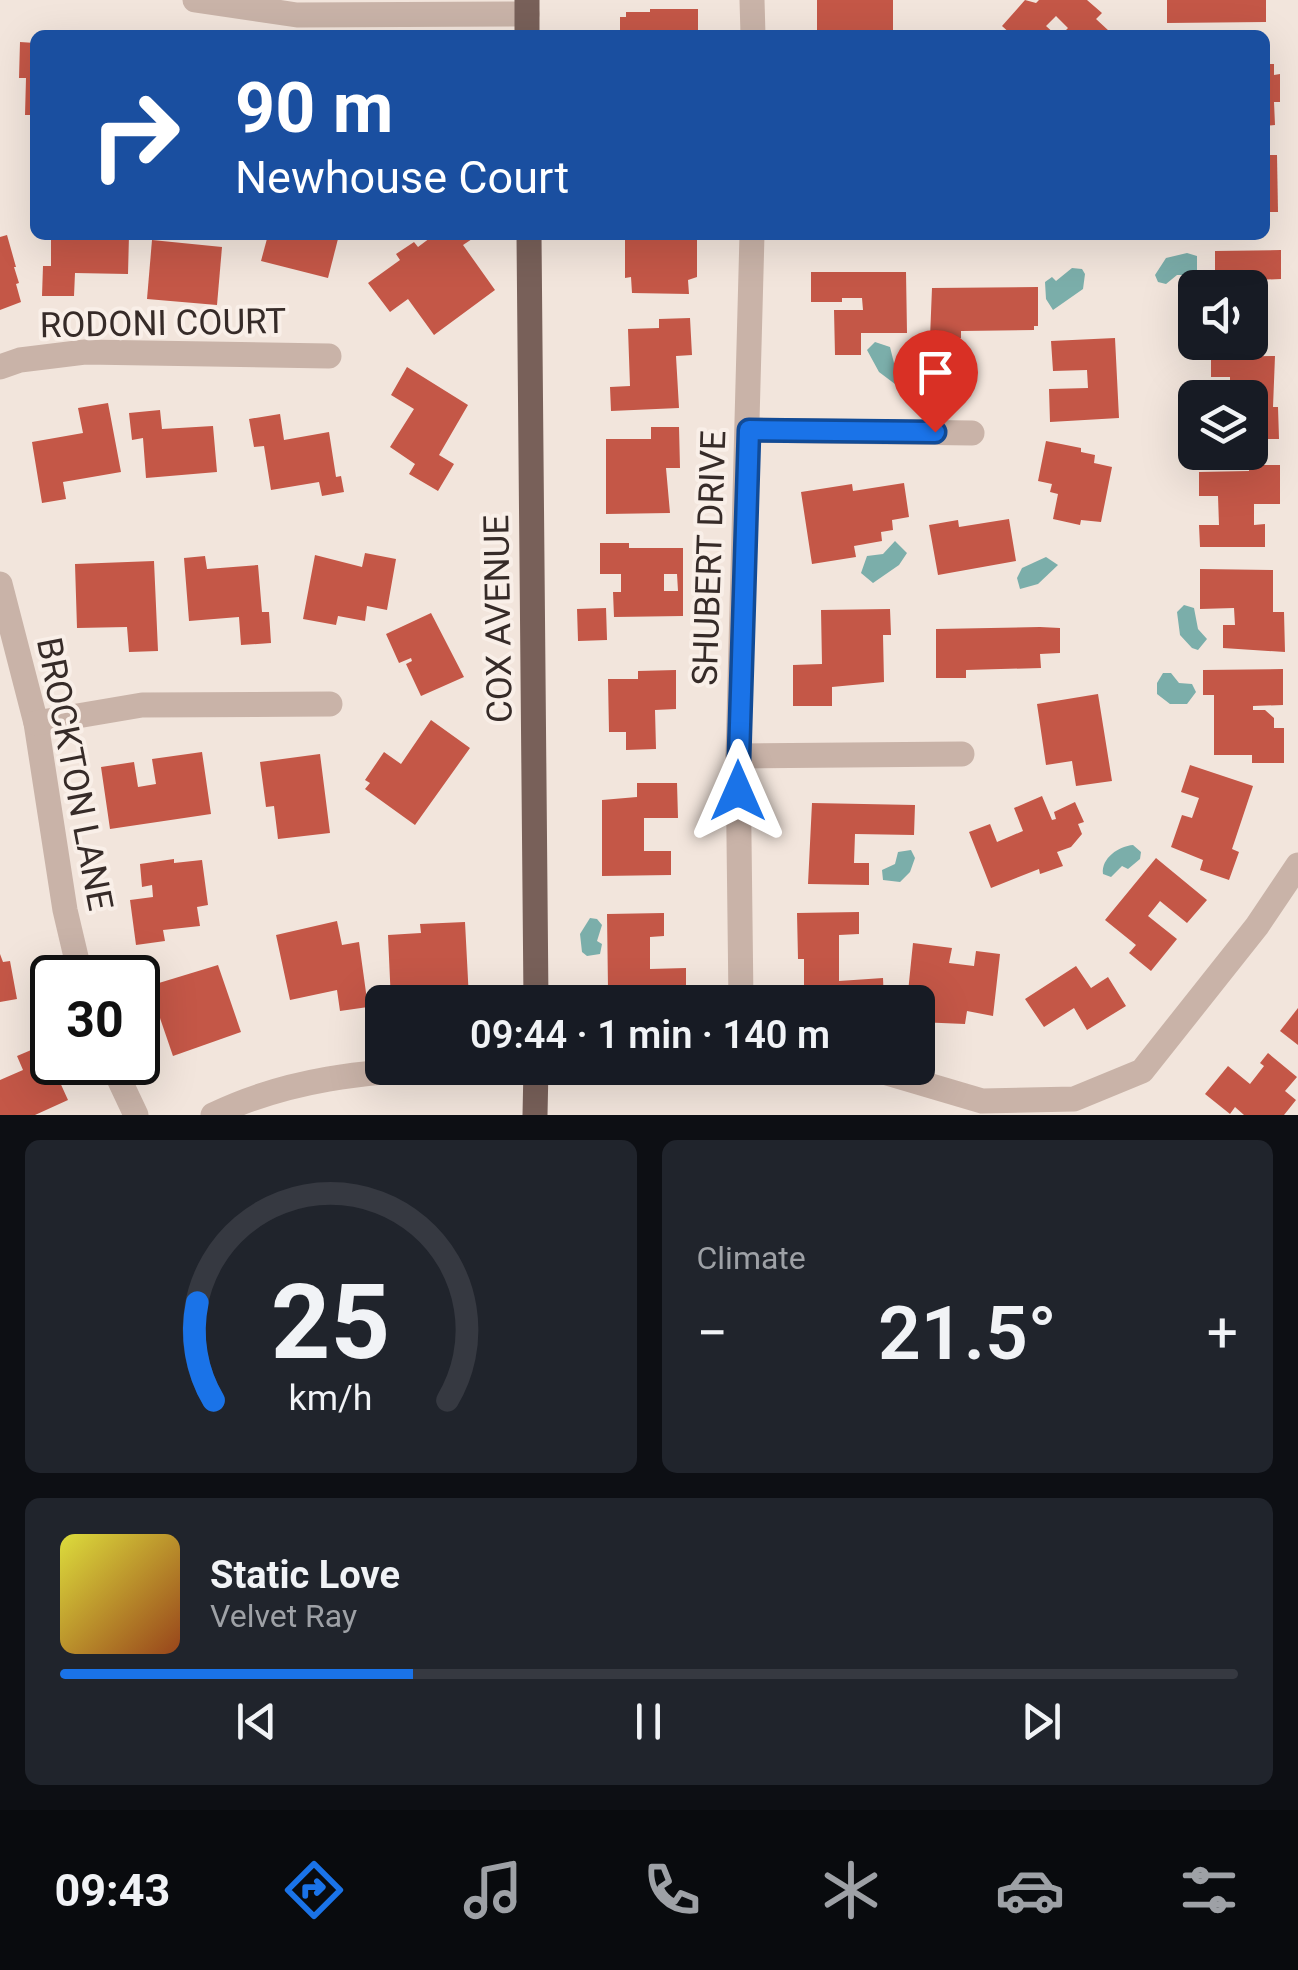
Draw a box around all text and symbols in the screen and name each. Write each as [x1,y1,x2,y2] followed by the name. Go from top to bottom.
[235,67,393,149] text: 90 m
[70,70,200,200] icon: right
[235,151,569,204] text: Newhouse Court
[1178,270,1268,470] map controls
[1178,270,1268,360] button: sound
[39,301,287,346] street label: RODONI COURT
[893,330,978,433] pin
[908,345,963,400] icon: arrive
[1178,380,1268,470] button: layers
[685,430,734,686] street label: SHUBERT DRIVE
[476,515,521,723] street label: COX AVENUE
[28,634,121,914] street label: BROCKTON LANE
[686,739,790,843] position arrow
[30,955,160,1085] speed limit sign: 30
[470,1013,830,1057] text: 09:44 · 1 min · 140 m
[697,1239,806,1277] text: Climate
[271,1262,390,1383] text: 25
[878,1289,1057,1377] text: 21.5°
[697,1301,728,1365] text: −
[1207,1301,1238,1365] text: +
[289,1377,373,1419] text: km/h
[210,1553,400,1597] text: Static Love
[210,1597,357,1635] text: Velvet Ray
[229,1694,284,1749] icon: previous
[621,1694,676,1749] icon: pause
[1014,1694,1069,1749] icon: next
[279,1855,349,1925] icon: directions
[458,1855,528,1925] icon: music
[637,1855,707,1925] icon: phone
[816,1855,886,1925] icon: climate
[995,1855,1065,1925] icon: car
[1174,1855,1244,1925] icon: filters
[54,1864,170,1917] text: 09:43

